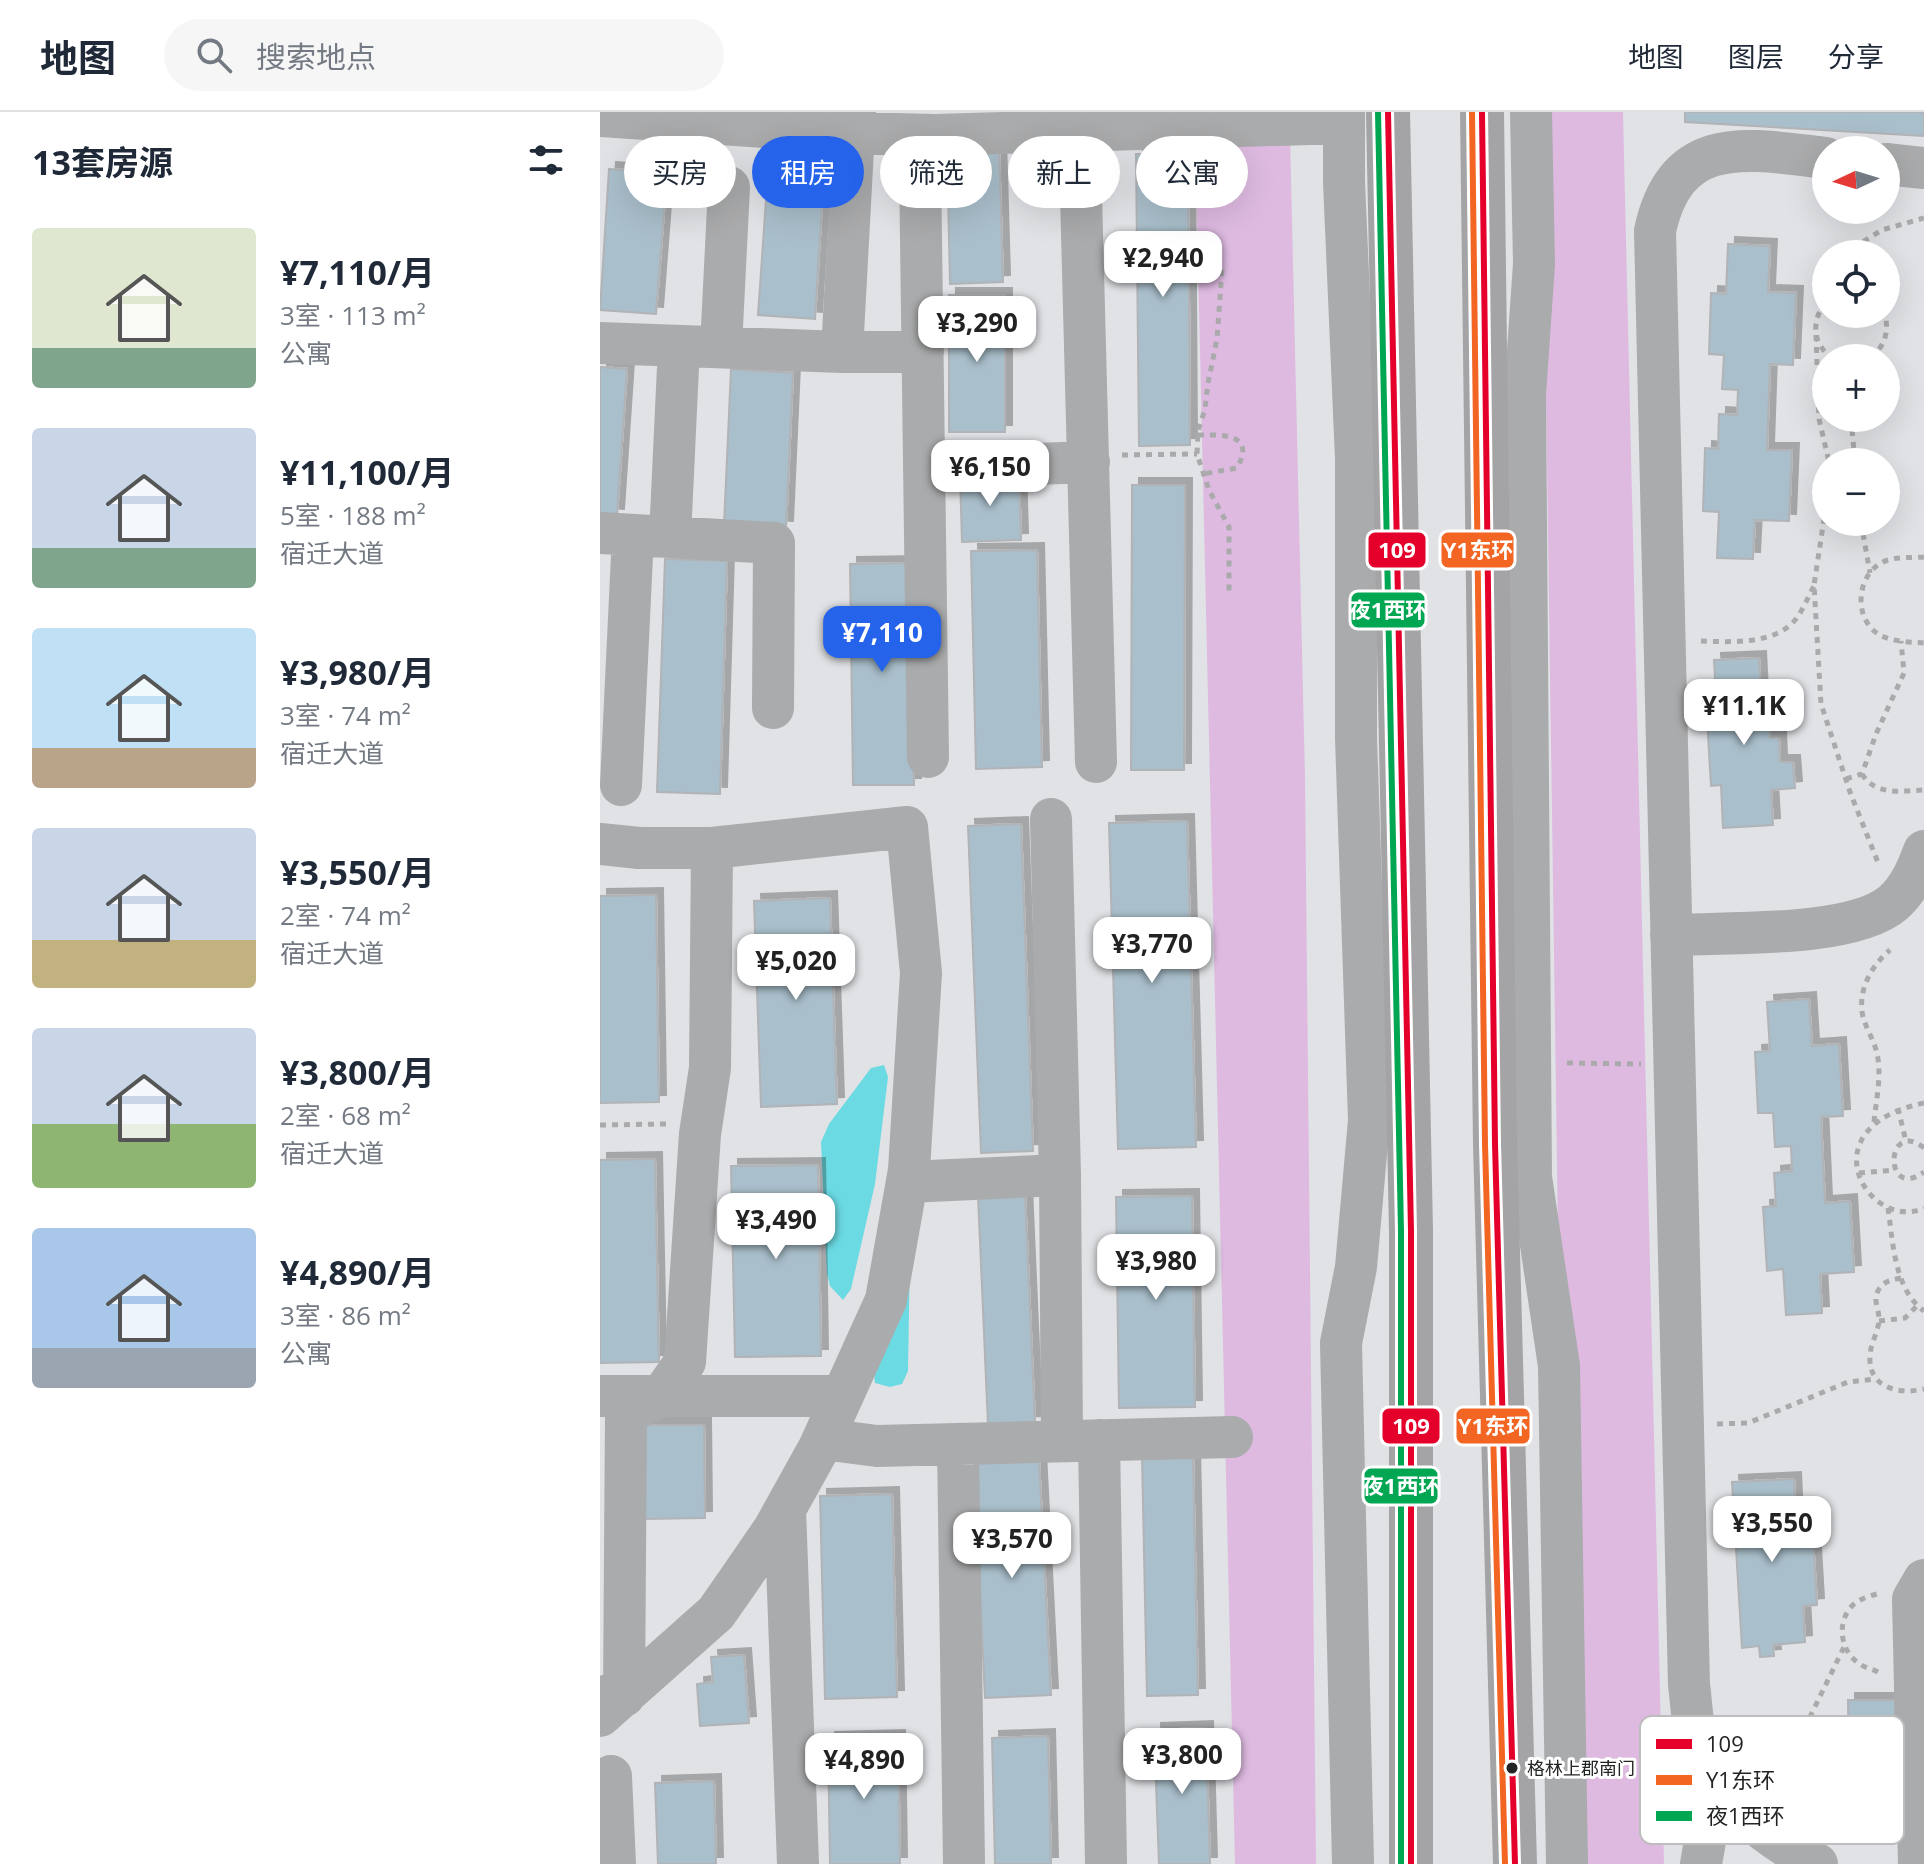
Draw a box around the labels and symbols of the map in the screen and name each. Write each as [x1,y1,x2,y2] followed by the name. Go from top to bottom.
[1812,136,1900,224] north arrow
[1098,231,1228,299] pin: ¥2,940
[912,296,1042,364] pin: ¥3,290
[925,440,1055,508] pin: ¥6,150
[1367,531,1427,569] line badge: 109
[1440,531,1515,569] line badge: Y1东环
[1378,534,1416,564] text: 109
[1443,534,1513,564] text: Y1东环
[1350,591,1426,629] line badge: 夜1西环
[1349,594,1427,624] text: 夜1西环
[817,606,947,674] pin: ¥7,110
[1679,679,1809,747] pin: ¥11.1K
[1087,917,1217,985] pin: ¥3,770
[731,934,861,1002] pin: ¥5,020
[711,1193,841,1261] pin: ¥3,490
[1091,1234,1221,1302] pin: ¥3,980
[1381,1407,1441,1445] line badge: 109
[1455,1407,1531,1445] line badge: Y1东环
[1392,1410,1430,1440] text: 109
[1458,1410,1528,1440] text: Y1东环
[1363,1467,1439,1505] line badge: 夜1西环
[1362,1470,1440,1500] text: 夜1西环
[1707,1496,1837,1564] pin: ¥3,550
[947,1512,1077,1580] pin: ¥3,570
[1640,1716,1904,1844] legend
[1117,1728,1247,1796] pin: ¥3,800
[1706,1728,1744,1758] text: 109
[799,1733,929,1801] pin: ¥4,890
[1527,1756,1635,1780] place label: 格林上郡南门
[1504,1760,1520,1776] marker: 格林上郡南门
[1706,1764,1775,1794] text: Y1东环
[1706,1800,1785,1830] text: 夜1西环

